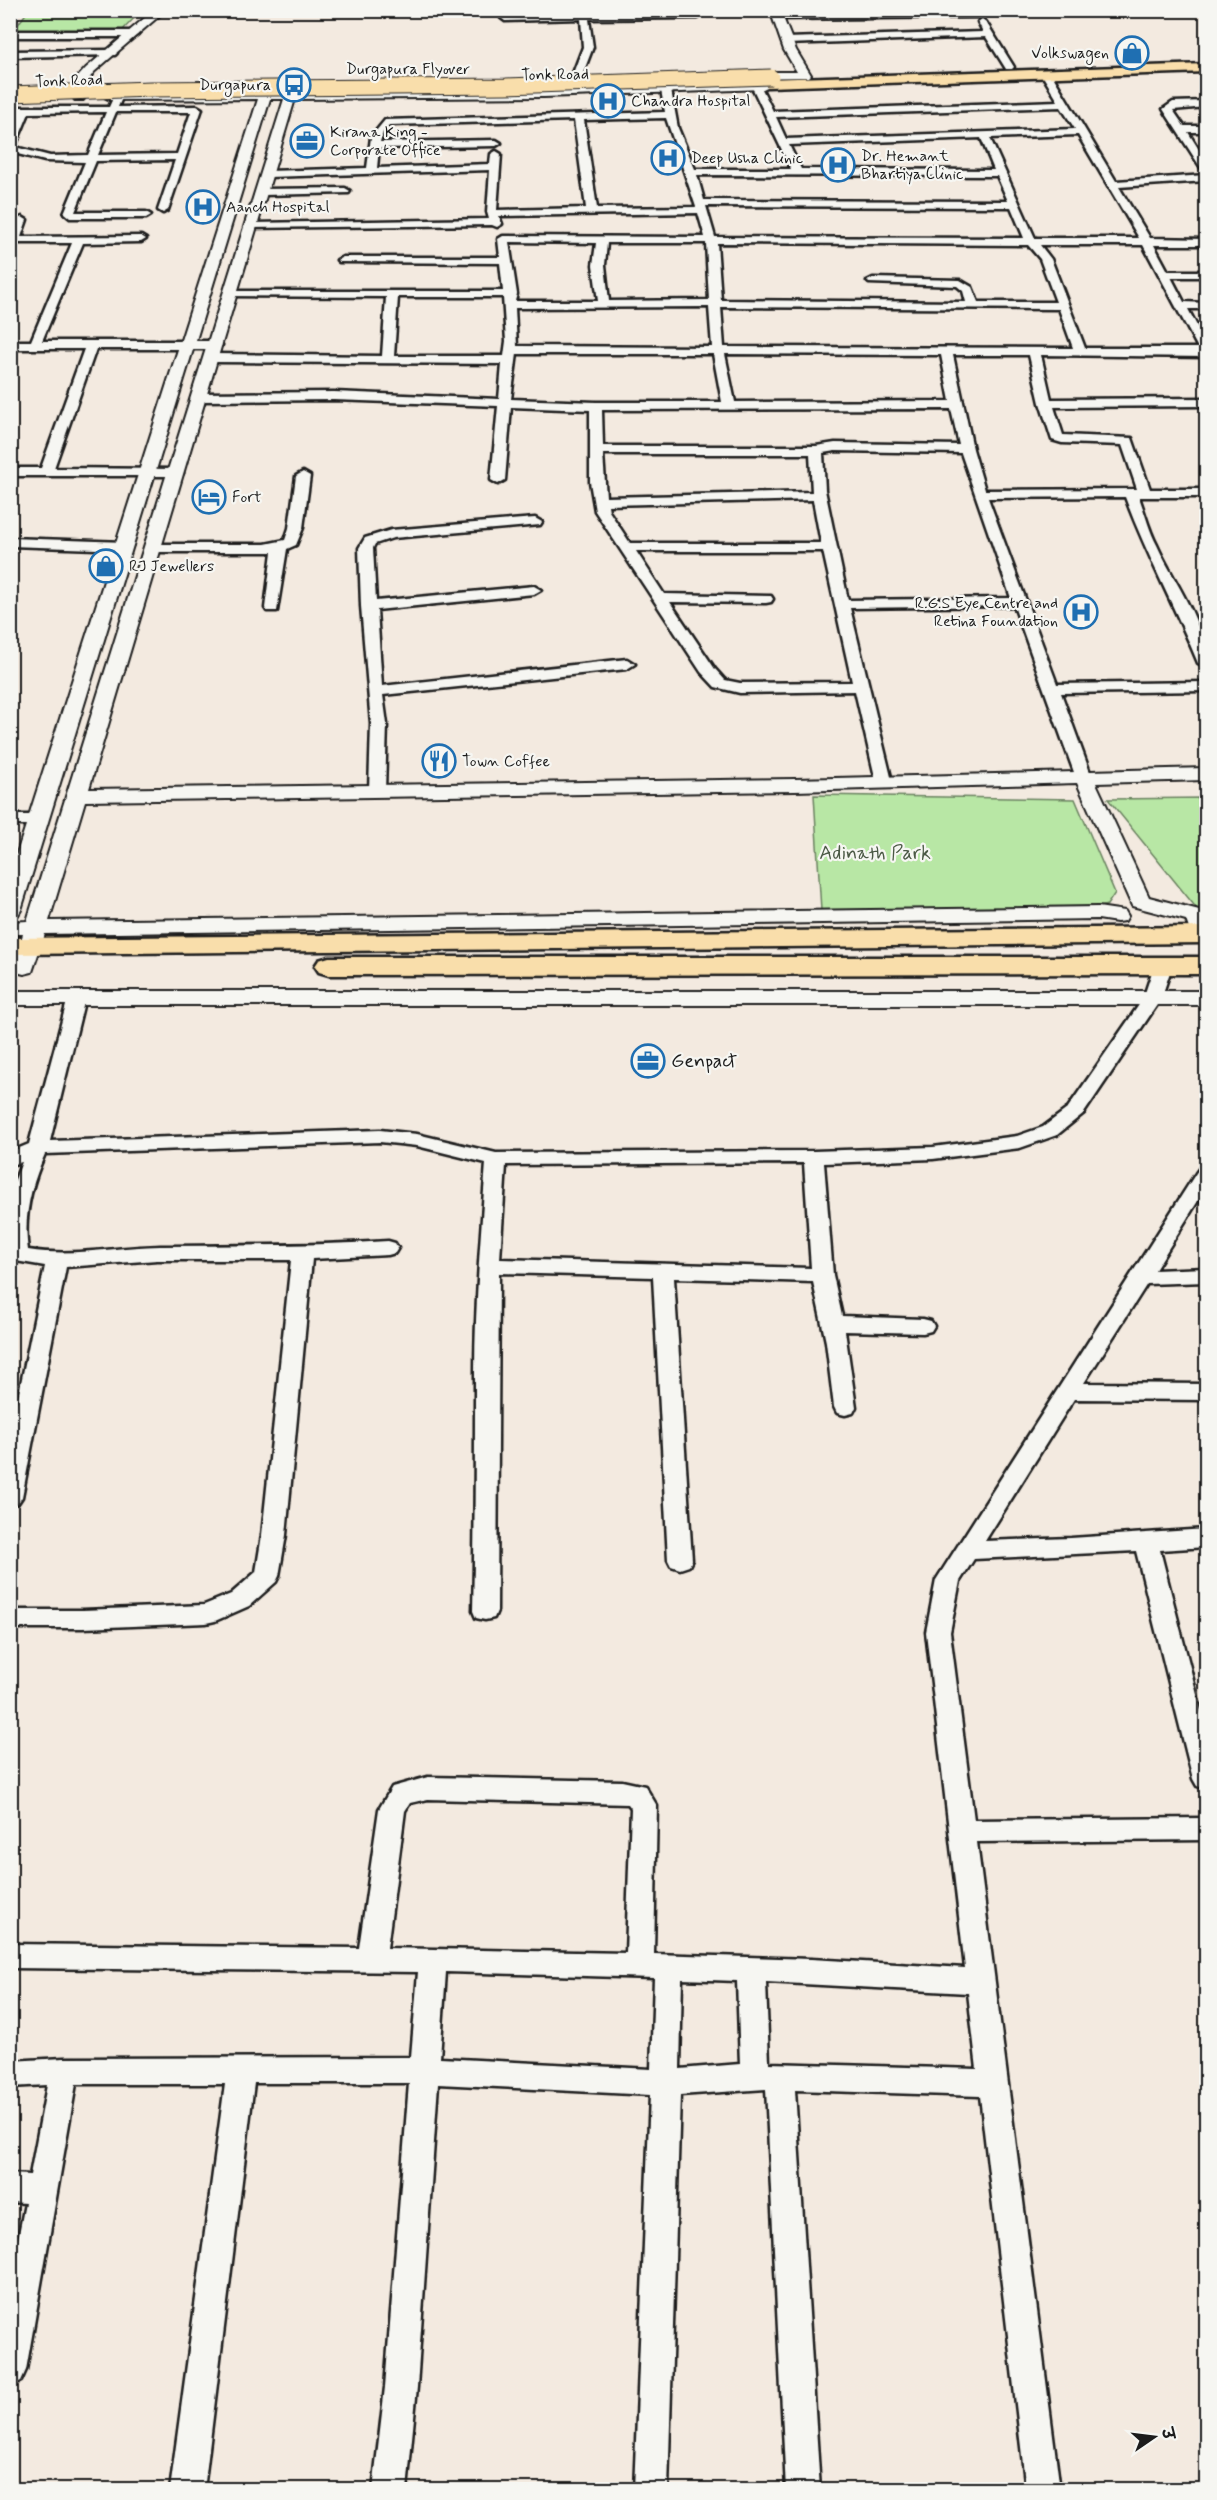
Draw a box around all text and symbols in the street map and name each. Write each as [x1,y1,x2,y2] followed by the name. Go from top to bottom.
[1114,35,1150,71] shop icon: Volkswagen
[1031,43,1109,65] place label: Volkswagen
[346,59,470,81] street label: Durgapura Flyover
[521,64,589,86] street label: Tonk Road
[276,67,312,103] bus stop icon: Durgapura
[35,69,103,93] street label: Tonk Road
[199,75,271,97] place label: Durgapura
[590,83,626,119] hospital icon: Chandra Hospital
[631,91,750,112] place label: Chandra Hospital
[330,122,441,161] place label: Kirana King - Corporate Office
[289,123,325,159] office icon: Kirana King - Corporate Office
[650,140,686,176] hospital icon: Deep Usha Clinic
[861,146,963,185] place label: Dr. Hemant Bhartiya Clinic
[820,147,856,183] hospital icon: Dr. Hemant Bhartiya Clinic
[691,148,803,169] place label: Deep Usha Clinic
[185,189,221,225] hospital icon: Aanch Hospital
[226,197,329,218] place label: Aanch Hospital
[191,479,227,515] hotel icon: Fort
[232,487,262,508] place label: Fort
[88,548,124,584] shop icon: RJ Jewellers
[129,556,214,577] place label: RJ Jewellers
[915,593,1058,632] place label: R.G.S Eye Centre and Retina Foundation
[1063,594,1099,630] hospital icon: R.G.S Eye Centre and Retina Foundation
[421,743,457,779] restaurant icon: Town Coffee
[462,751,550,772] place label: Town Coffee
[819,840,931,867] park label: Adinath Park
[630,1043,666,1079] office icon: Genpact
[671,1048,737,1075] place label: Genpact
[1124,2407,1184,2467] north arrow
[1155,2424,1179,2443] text: उ

